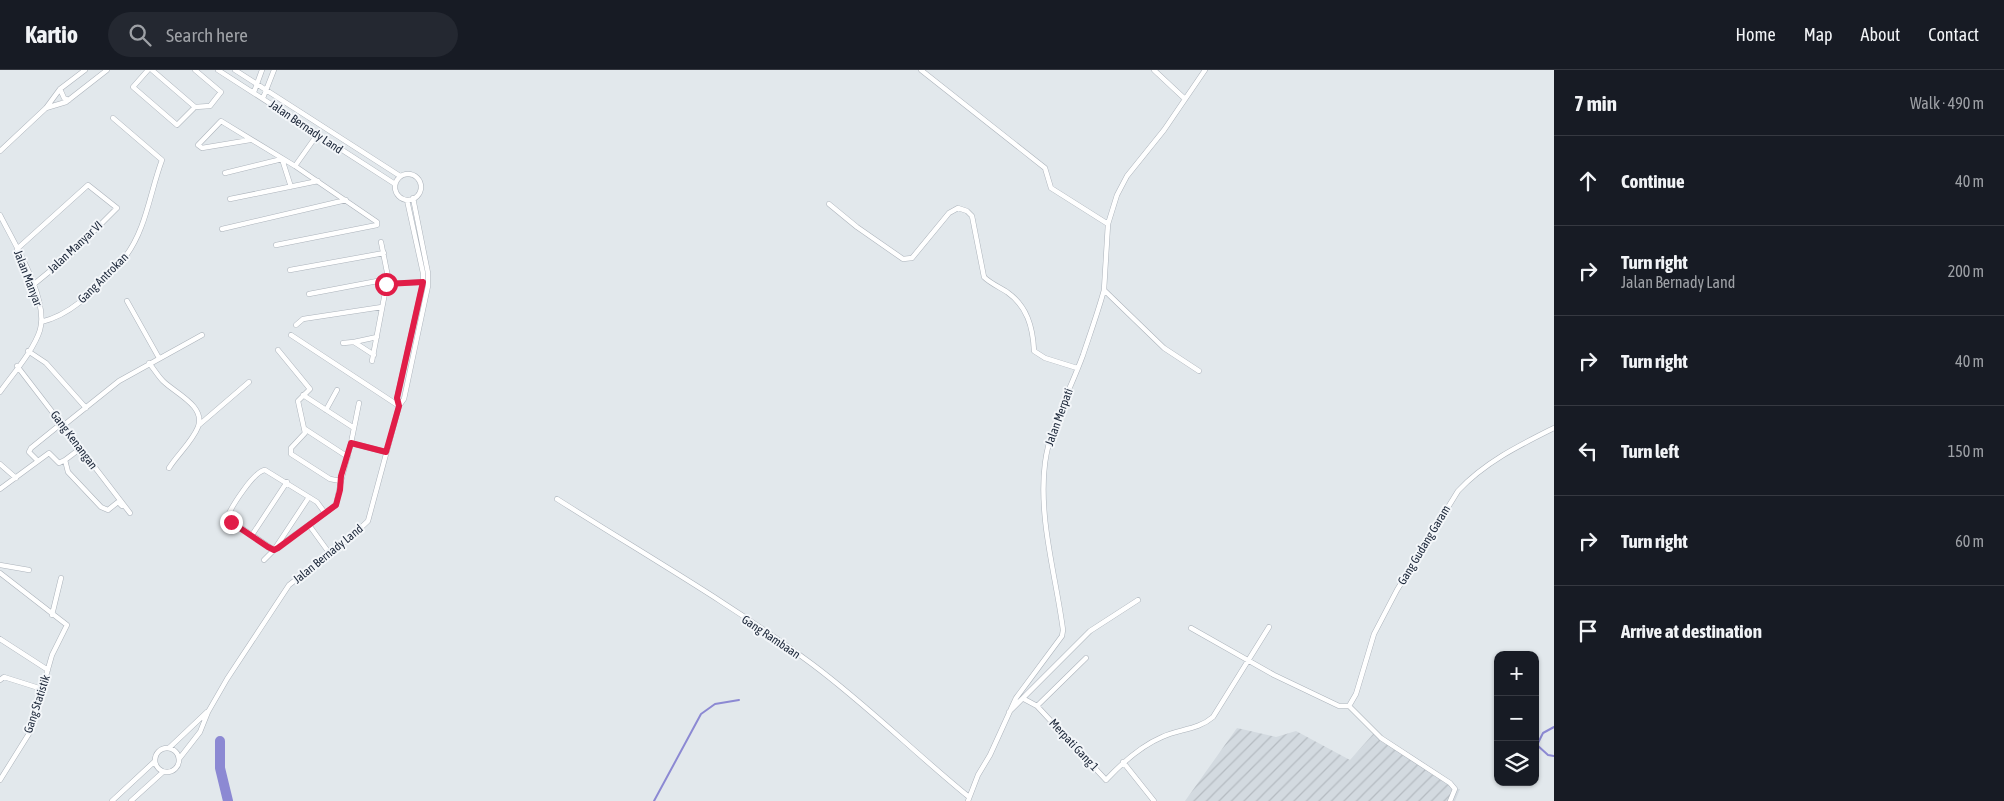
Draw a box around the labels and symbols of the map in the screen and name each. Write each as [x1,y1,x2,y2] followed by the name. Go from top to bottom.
[267,97,345,157] street label: Jalan Bernady Land
[45,218,105,276] street label: Jalan Manyar VI
[11,248,45,308] street label: Jalan Manyar
[75,250,131,306] street label: Gang Antrokan
[375,273,398,296] route start
[1042,386,1076,448] street label: Jalan Merpati
[48,408,100,472] street label: Gang Kenangan
[1395,503,1453,587] street label: Gang Gudang Garam
[220,511,243,534] route end
[290,522,366,586] street label: Jalan Bernady Land
[739,612,803,662] street label: Gang Rambaan
[21,672,53,735] street label: Gang Statistik
[1046,716,1102,774] street label: Merpati Gang 1

